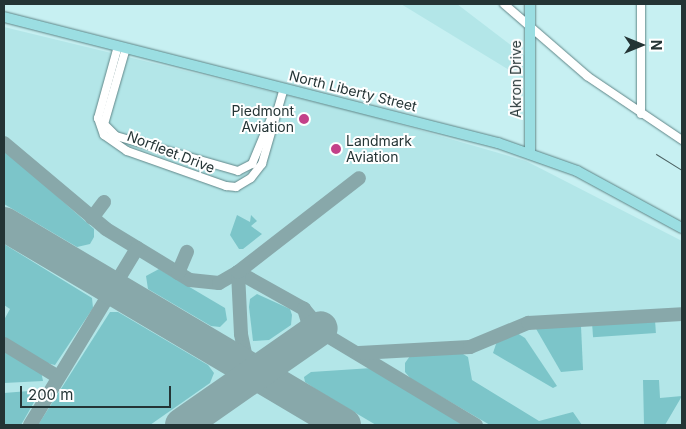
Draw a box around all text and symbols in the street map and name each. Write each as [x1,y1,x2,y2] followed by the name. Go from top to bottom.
[616,20,666,70] north arrow
[508,40,524,118] street label: Akron Drive
[648,40,665,50] text: N
[287,67,419,115] street label: North Liberty Street
[231,103,294,136] place label: Piedmont Aviation
[298,113,310,125] marker: Piedmont Aviation
[125,128,217,176] street label: Norfleet Drive
[346,133,412,166] place label: Landmark Aviation
[330,143,342,155] marker: Landmark Aviation
[22,376,174,408] scale bar
[28,385,73,404] text: 200 m

